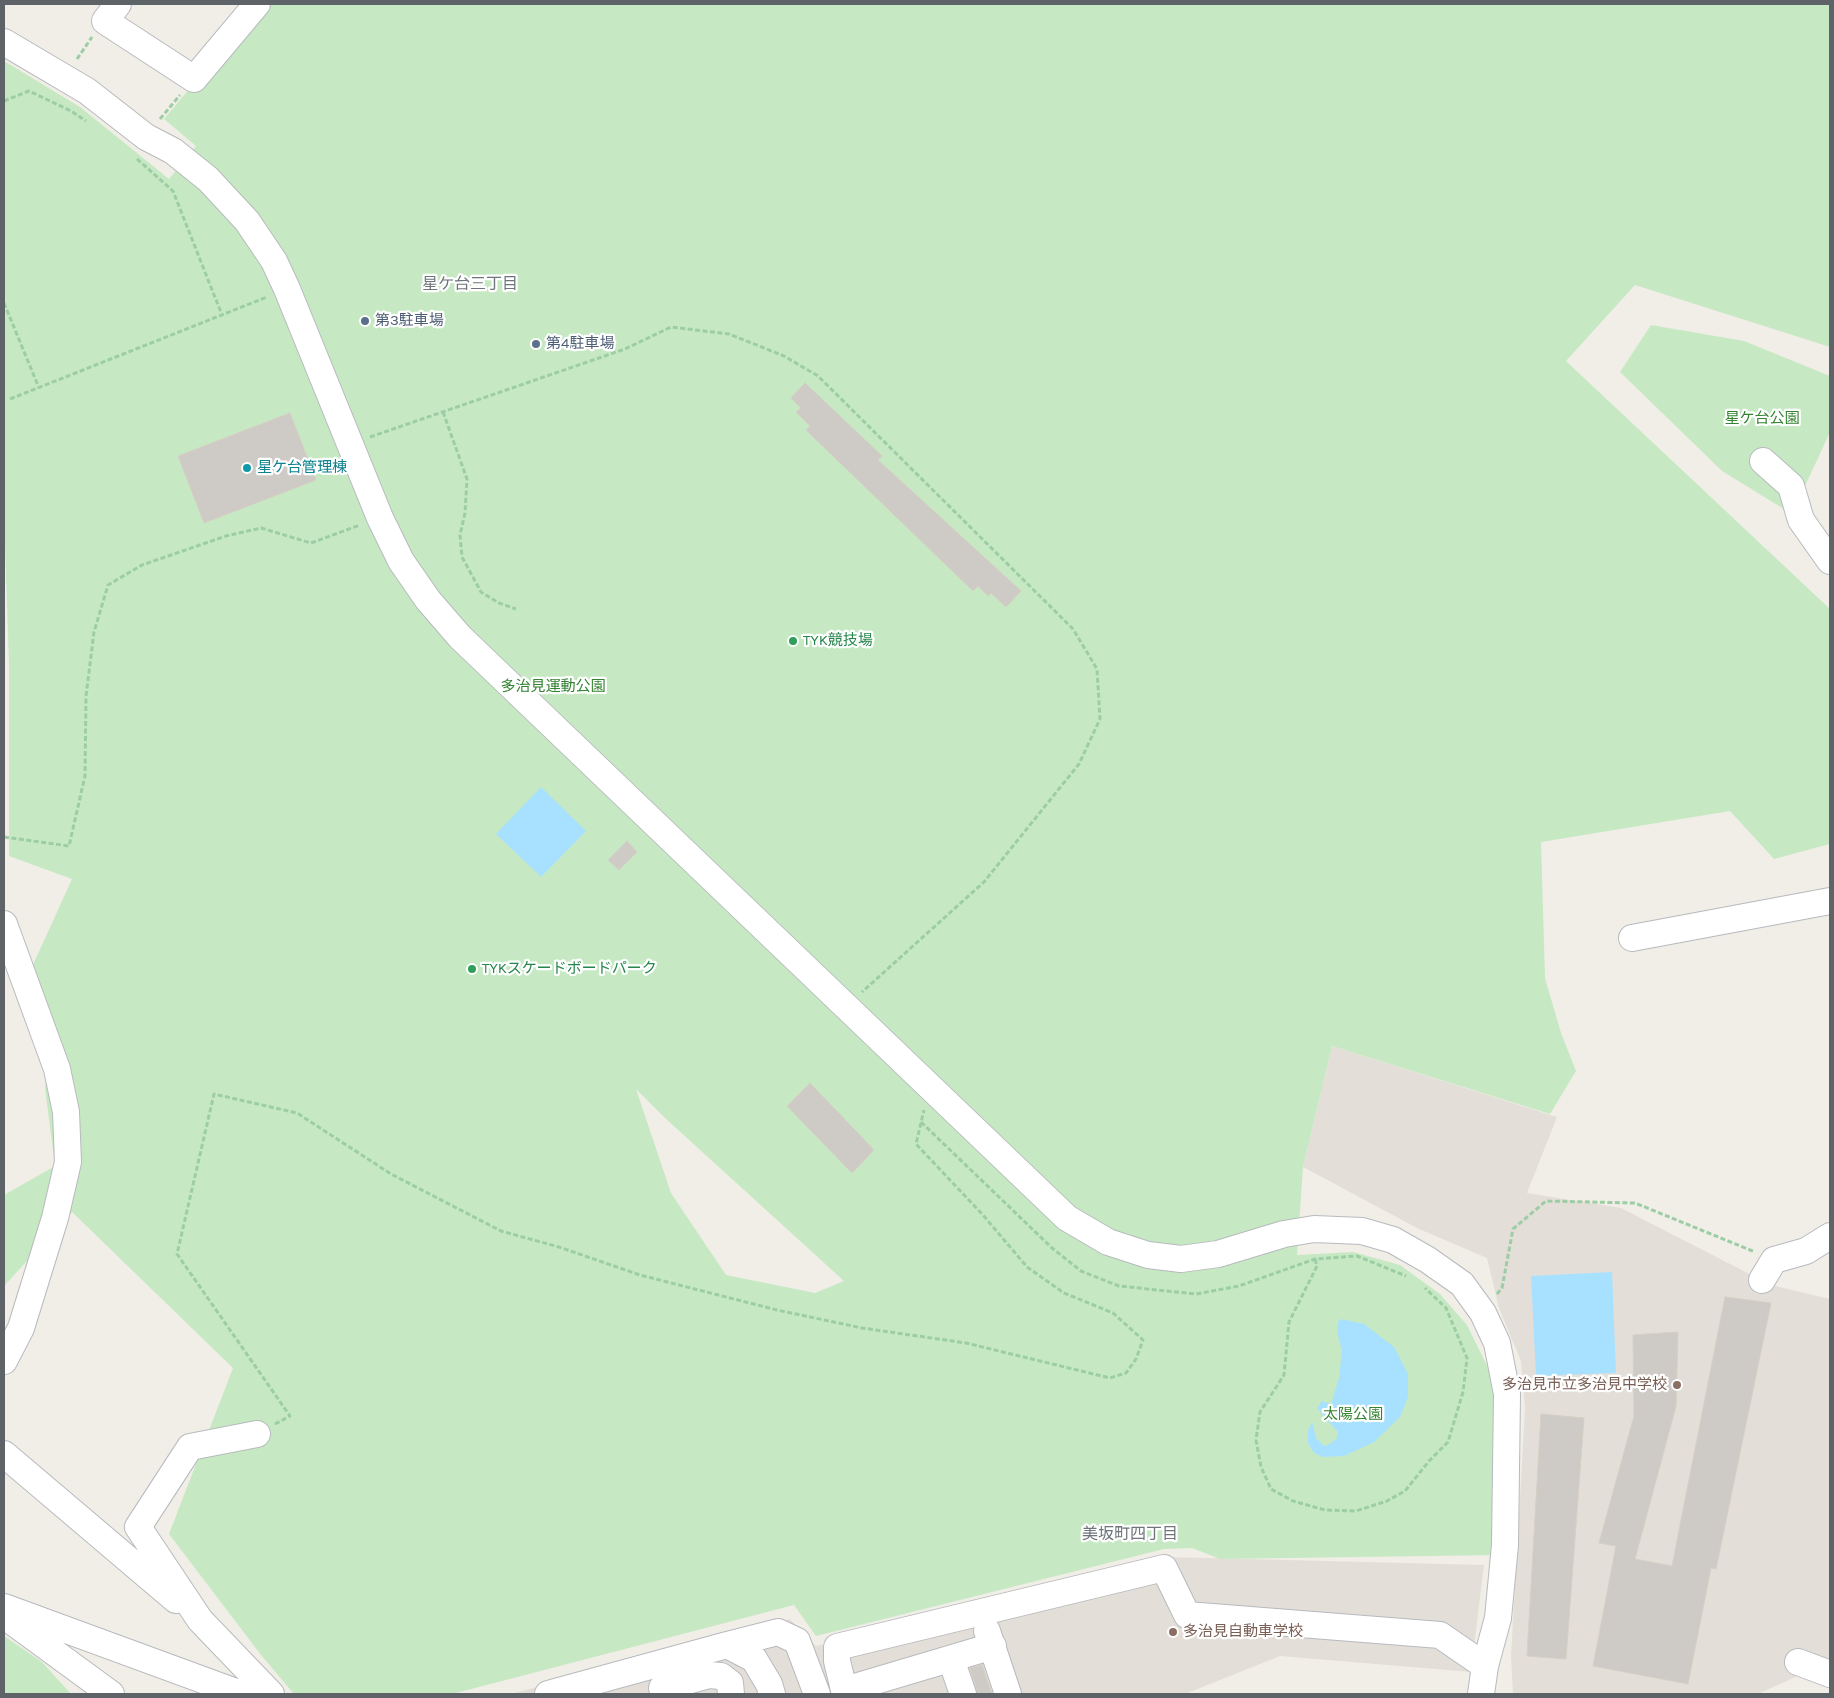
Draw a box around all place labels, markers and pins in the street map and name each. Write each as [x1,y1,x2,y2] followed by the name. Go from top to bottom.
[375,312,444,330] place label: 第3駐車場
[359,315,371,327] marker: 第3駐車場
[546,335,614,353] place label: 第4駐車場
[530,338,542,350] marker: 第4駐車場
[257,459,347,477] place label: 星ケ台管理棟
[241,462,253,474] marker: 星ケ台管理棟
[803,632,873,650] place label: TYK競技場
[787,635,799,647] marker: TYK競技場
[482,960,657,978] place label: TYKスケードボードパーク
[466,963,478,975] marker: TYKスケードボードパーク
[1502,1376,1667,1394] place label: 多治見市立多治見中学校
[1671,1379,1683,1391] marker: 多治見市立多治見中学校
[1183,1623,1303,1641] place label: 多治見自動車学校
[1167,1626,1179,1638] marker: 多治見自動車学校

